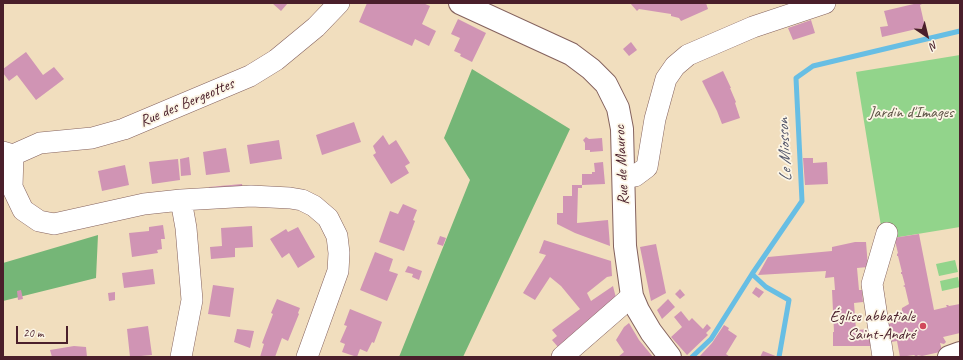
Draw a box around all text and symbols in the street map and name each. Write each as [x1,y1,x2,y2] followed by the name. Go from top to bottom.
[907,16,947,56] north arrow
[927,38,941,54] text: N
[137,74,237,132] street label: Rue des Bergeottes
[869,103,953,123] park label: Jardin d'Images
[773,118,797,182] water label: Le Miosson
[610,125,634,205] street label: Rue de Mauroc
[830,307,915,345] place label: Église abbatiale Saint-André
[18,318,70,344] scale bar
[918,321,928,331] marker: Église abbatiale Saint-André
[23,325,43,341] text: 20 m

